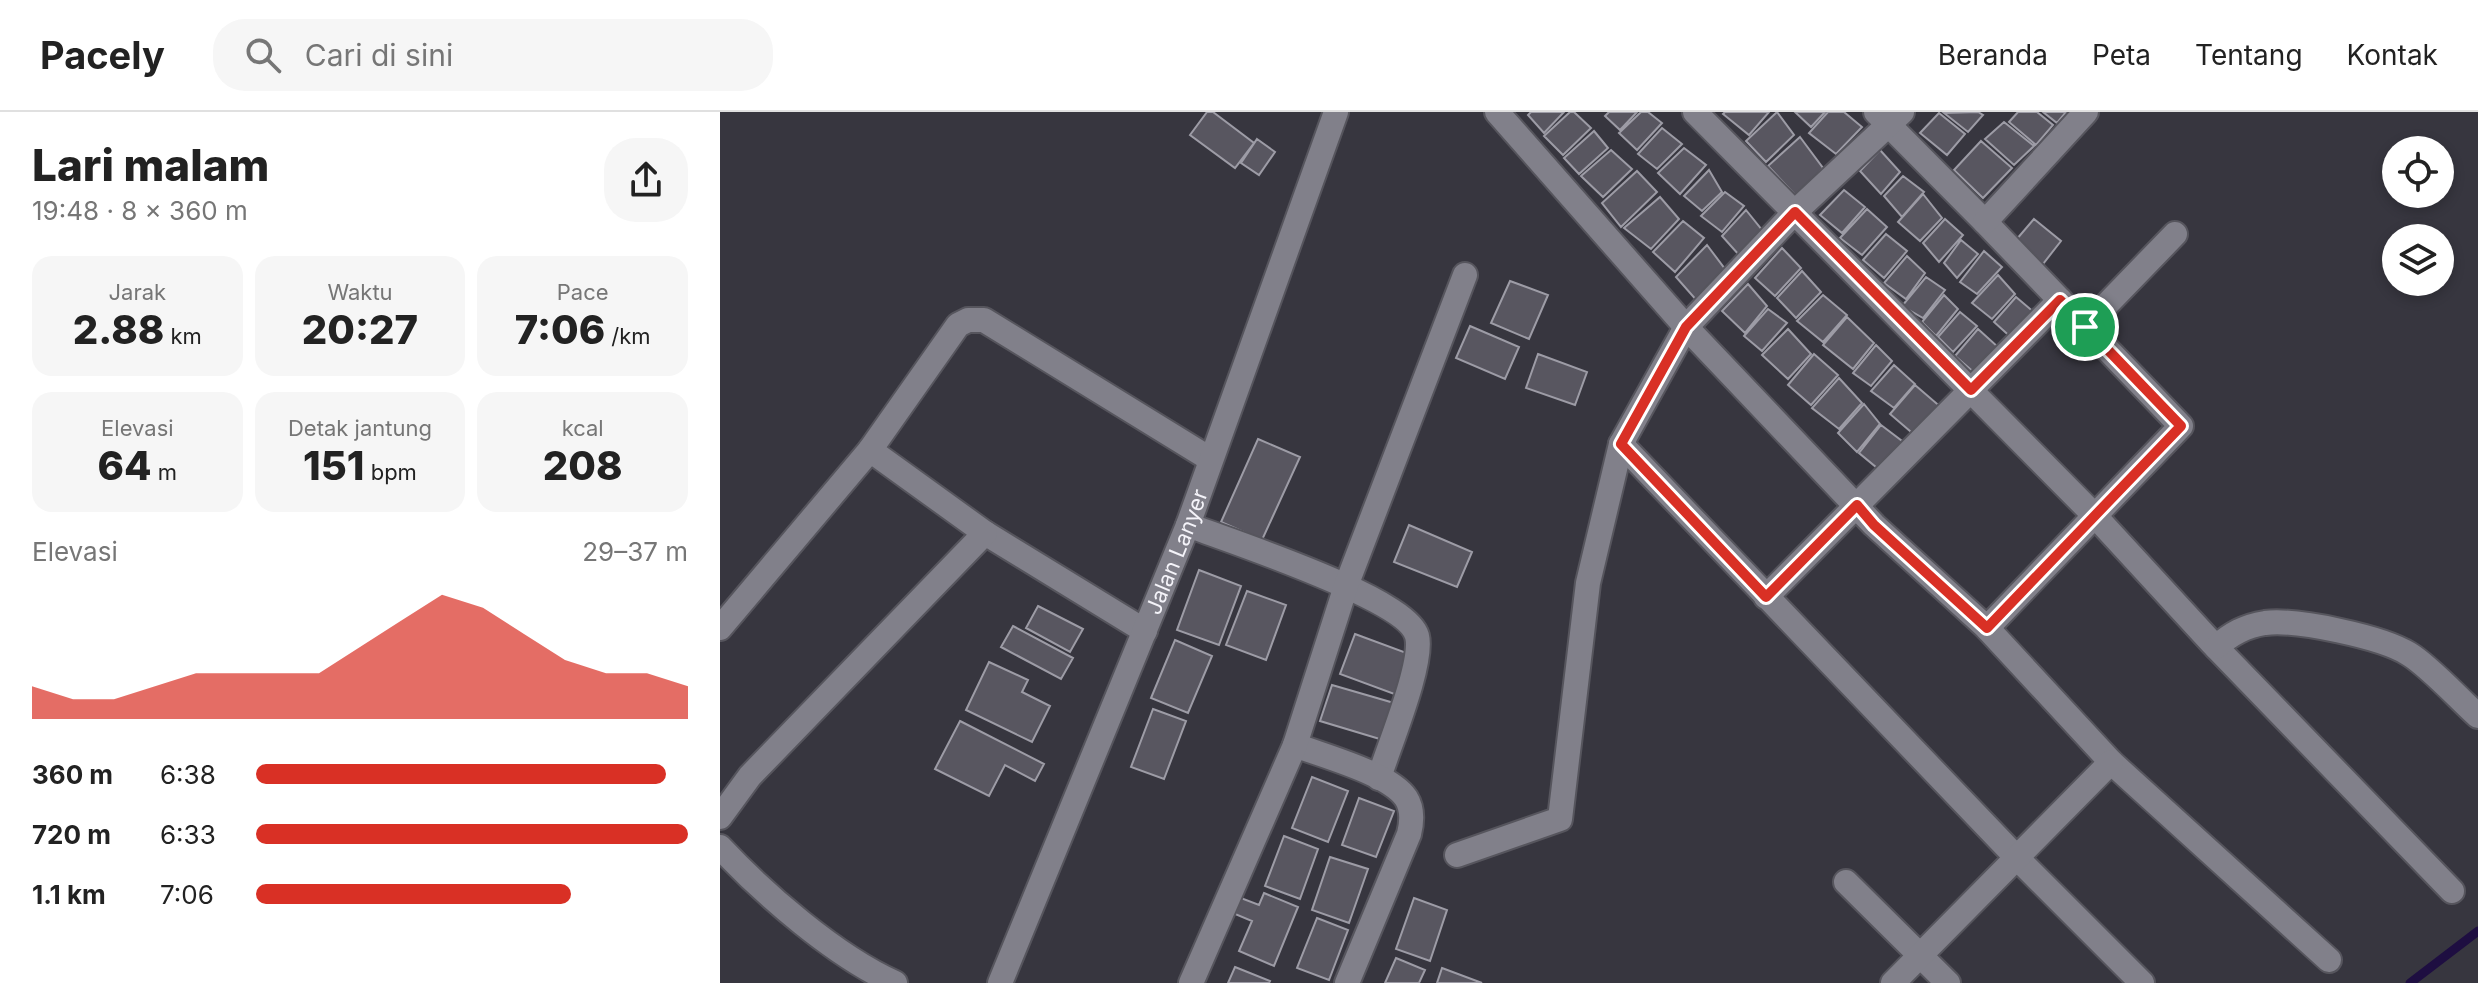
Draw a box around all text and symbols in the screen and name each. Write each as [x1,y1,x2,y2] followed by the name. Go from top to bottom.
[213,19,773,91] search box
[40,32,165,78] text: Pacely
[241,33,285,77] icon: search
[305,37,453,73] text: Cari di sini
[1938,38,2048,72] text: Beranda
[2092,38,2151,72] text: Peta
[2195,38,2303,72] text: Tentang
[2347,38,2438,72] text: Kontak
[2382,136,2454,296] map controls
[2382,136,2454,208] button: locate
[32,138,269,192] text: Lari malam
[604,138,688,222] button: share
[32,195,248,226] text: 19:48 · 8 × 360 m
[2382,224,2454,296] button: layers
[109,279,166,305] text: Jarak
[327,279,393,305] text: Waktu
[557,279,609,305] text: Pace
[2051,293,2119,361] pin
[73,305,164,354] text: 2.88
[302,305,418,354] text: 20:27
[515,305,605,354] text: 7:06
[2063,305,2107,349] icon: arrive
[164,323,202,349] text: km
[605,323,651,349] text: /km
[101,415,174,441] text: Elevasi
[288,415,432,441] text: Detak jantung
[562,415,604,441] text: kcal
[98,441,152,490] text: 64
[303,441,364,490] text: 151
[543,441,623,490] text: 208
[152,459,177,485] text: m
[364,459,417,485] text: bpm
[1140,486,1213,618] street label: Jalan Lanyer
[32,536,118,567] text: Elevasi
[582,536,688,567] text: 29–37 m
[32,759,113,790] text: 360 m
[160,759,216,790] text: 6:38
[32,819,111,850] text: 720 m
[160,819,216,850] text: 6:33
[32,879,106,910] text: 1.1 km
[160,879,214,910] text: 7:06

